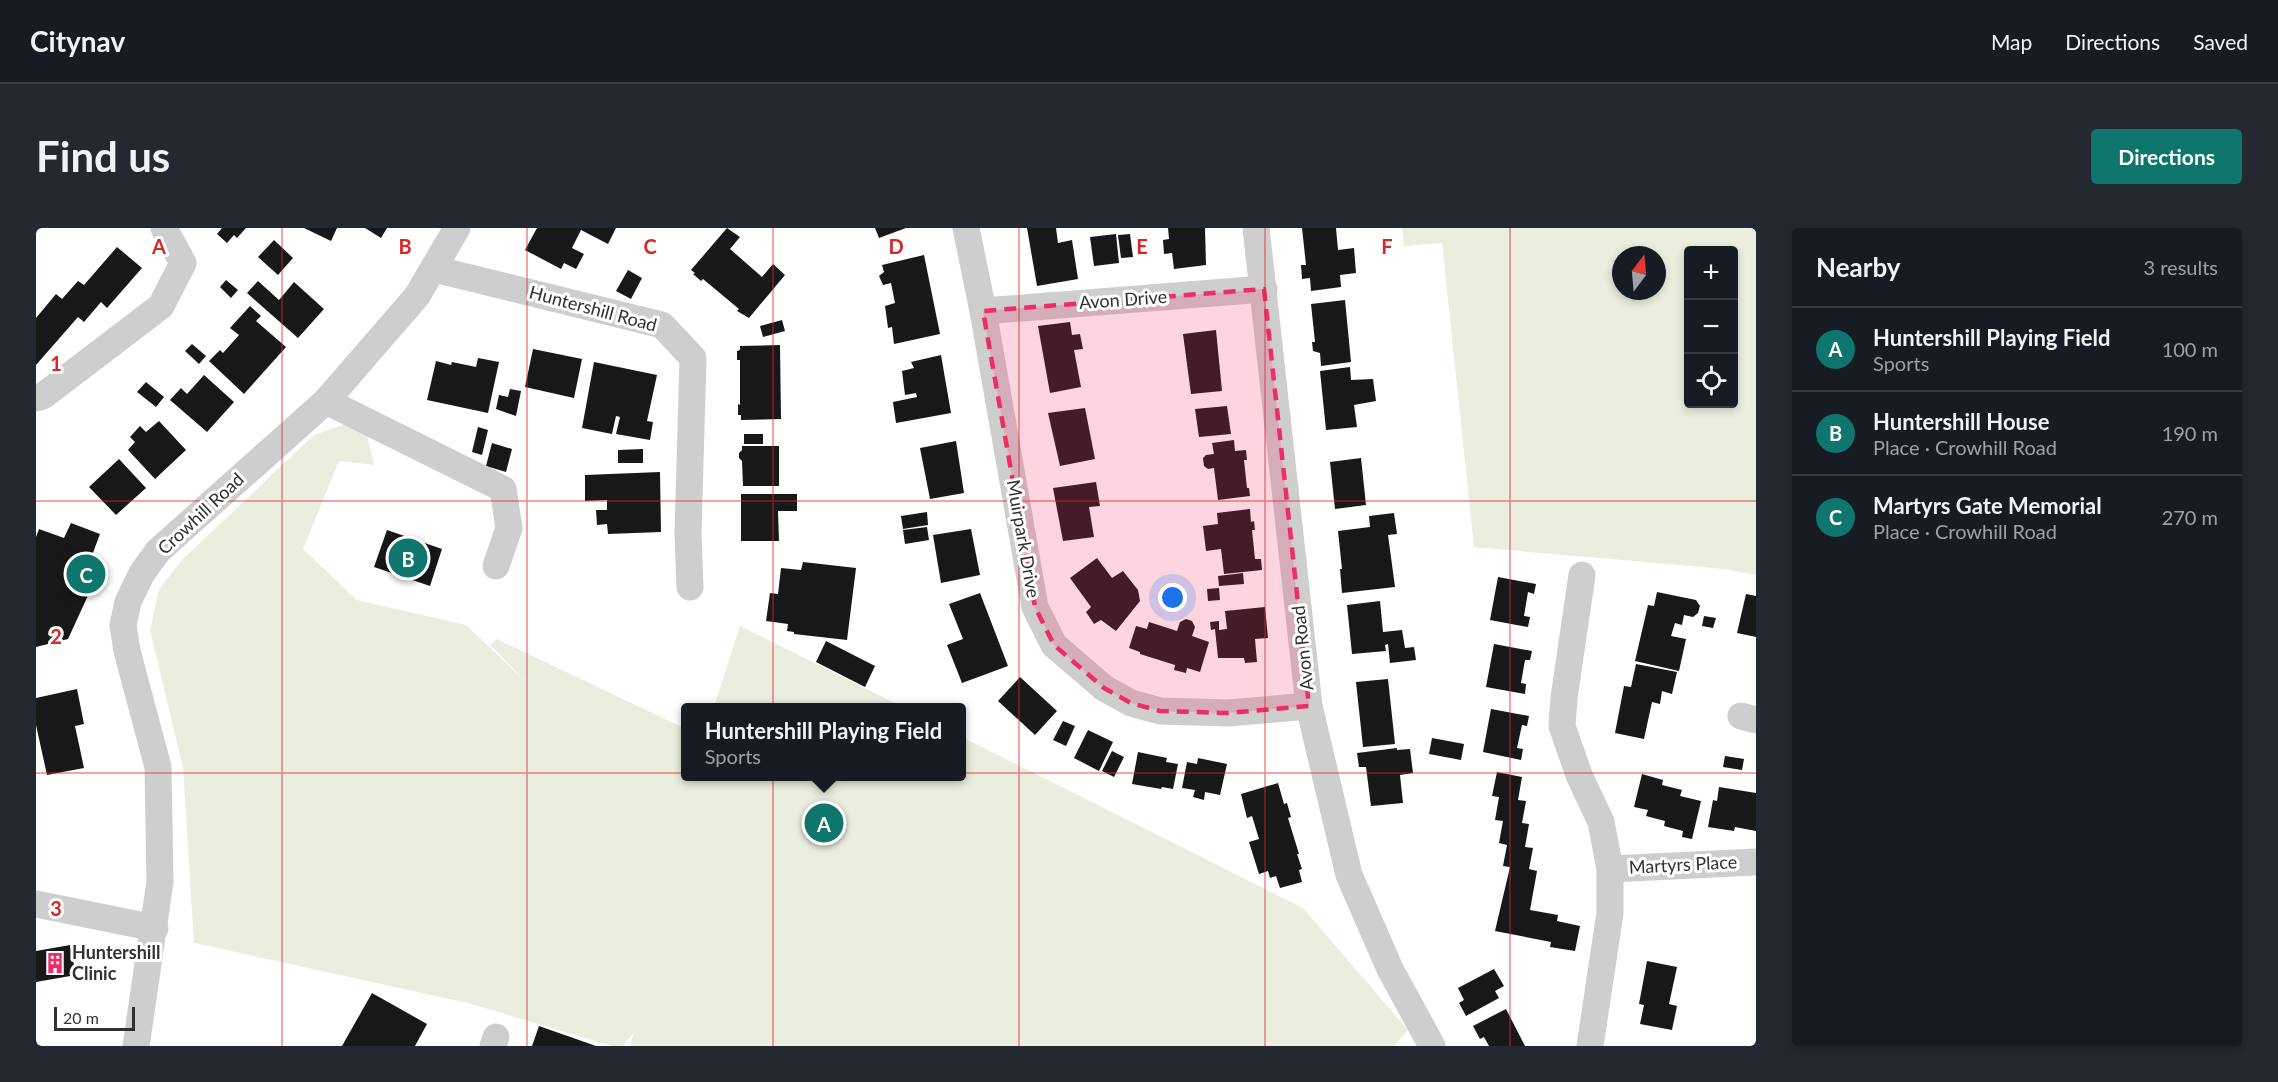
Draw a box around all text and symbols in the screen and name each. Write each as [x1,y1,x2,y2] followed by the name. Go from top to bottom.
[30,24,125,58] text: Citynav
[1991,29,2032,54] text: Map
[2065,29,2160,54] text: Directions
[2193,29,2248,54] text: Saved
[2091,129,2242,184] button: Directions
[36,131,170,181] text: Find us
[151,234,166,258] text: A
[398,234,412,258] text: B
[643,234,657,258] text: C
[888,234,904,258] text: D
[1136,234,1148,258] text: E
[1381,234,1393,258] text: F
[1612,246,1666,300] north arrow
[1684,246,1738,408] map controls
[1684,246,1738,300] button: +
[1816,251,1901,283] text: Nearby
[2143,255,2218,279] text: 3 results
[527,280,659,336] street label: Huntershill Road
[1078,285,1168,313] street label: Avon Drive
[1684,300,1738,354] button: −
[1873,324,2111,351] text: Huntershill Playing Field
[1829,337,1842,361] text: A
[2162,337,2218,361] text: 100 m
[50,351,62,375] text: 1
[1873,351,1929,375] text: Sports
[1684,354,1738,408] button: locate
[1873,408,2049,435] text: Huntershill House
[1829,421,1842,445] text: B
[2162,421,2218,445] text: 190 m
[1873,435,2057,459] text: Place · Crowhill Road
[153,468,248,559] street label: Crowhill Road
[1003,478,1045,600] street label: Muirpark Drive
[1873,492,2102,519] text: Martyrs Gate Memorial
[1829,505,1842,529] text: C
[2162,505,2218,529] text: 270 m
[1873,519,2057,543] text: Place · Crowhill Road
[388,536,428,580] pin: B
[67,552,106,596] pin: C
[1158,583,1187,612] your location
[1287,605,1317,692] street label: Avon Road
[50,624,62,648] text: 2
[681,703,966,781] popup
[705,717,942,744] text: Huntershill Playing Field
[705,744,761,768] text: Sports
[804,800,844,846] pin: A
[1628,850,1738,878] street label: Martyrs Place
[50,896,62,920] text: 3
[72,941,160,984] place label: Huntershill Clinic
[43,951,67,975] building icon: Huntershill Clinic
[54,1004,135,1032] scale bar
[63,1008,99,1027] text: 20 m

